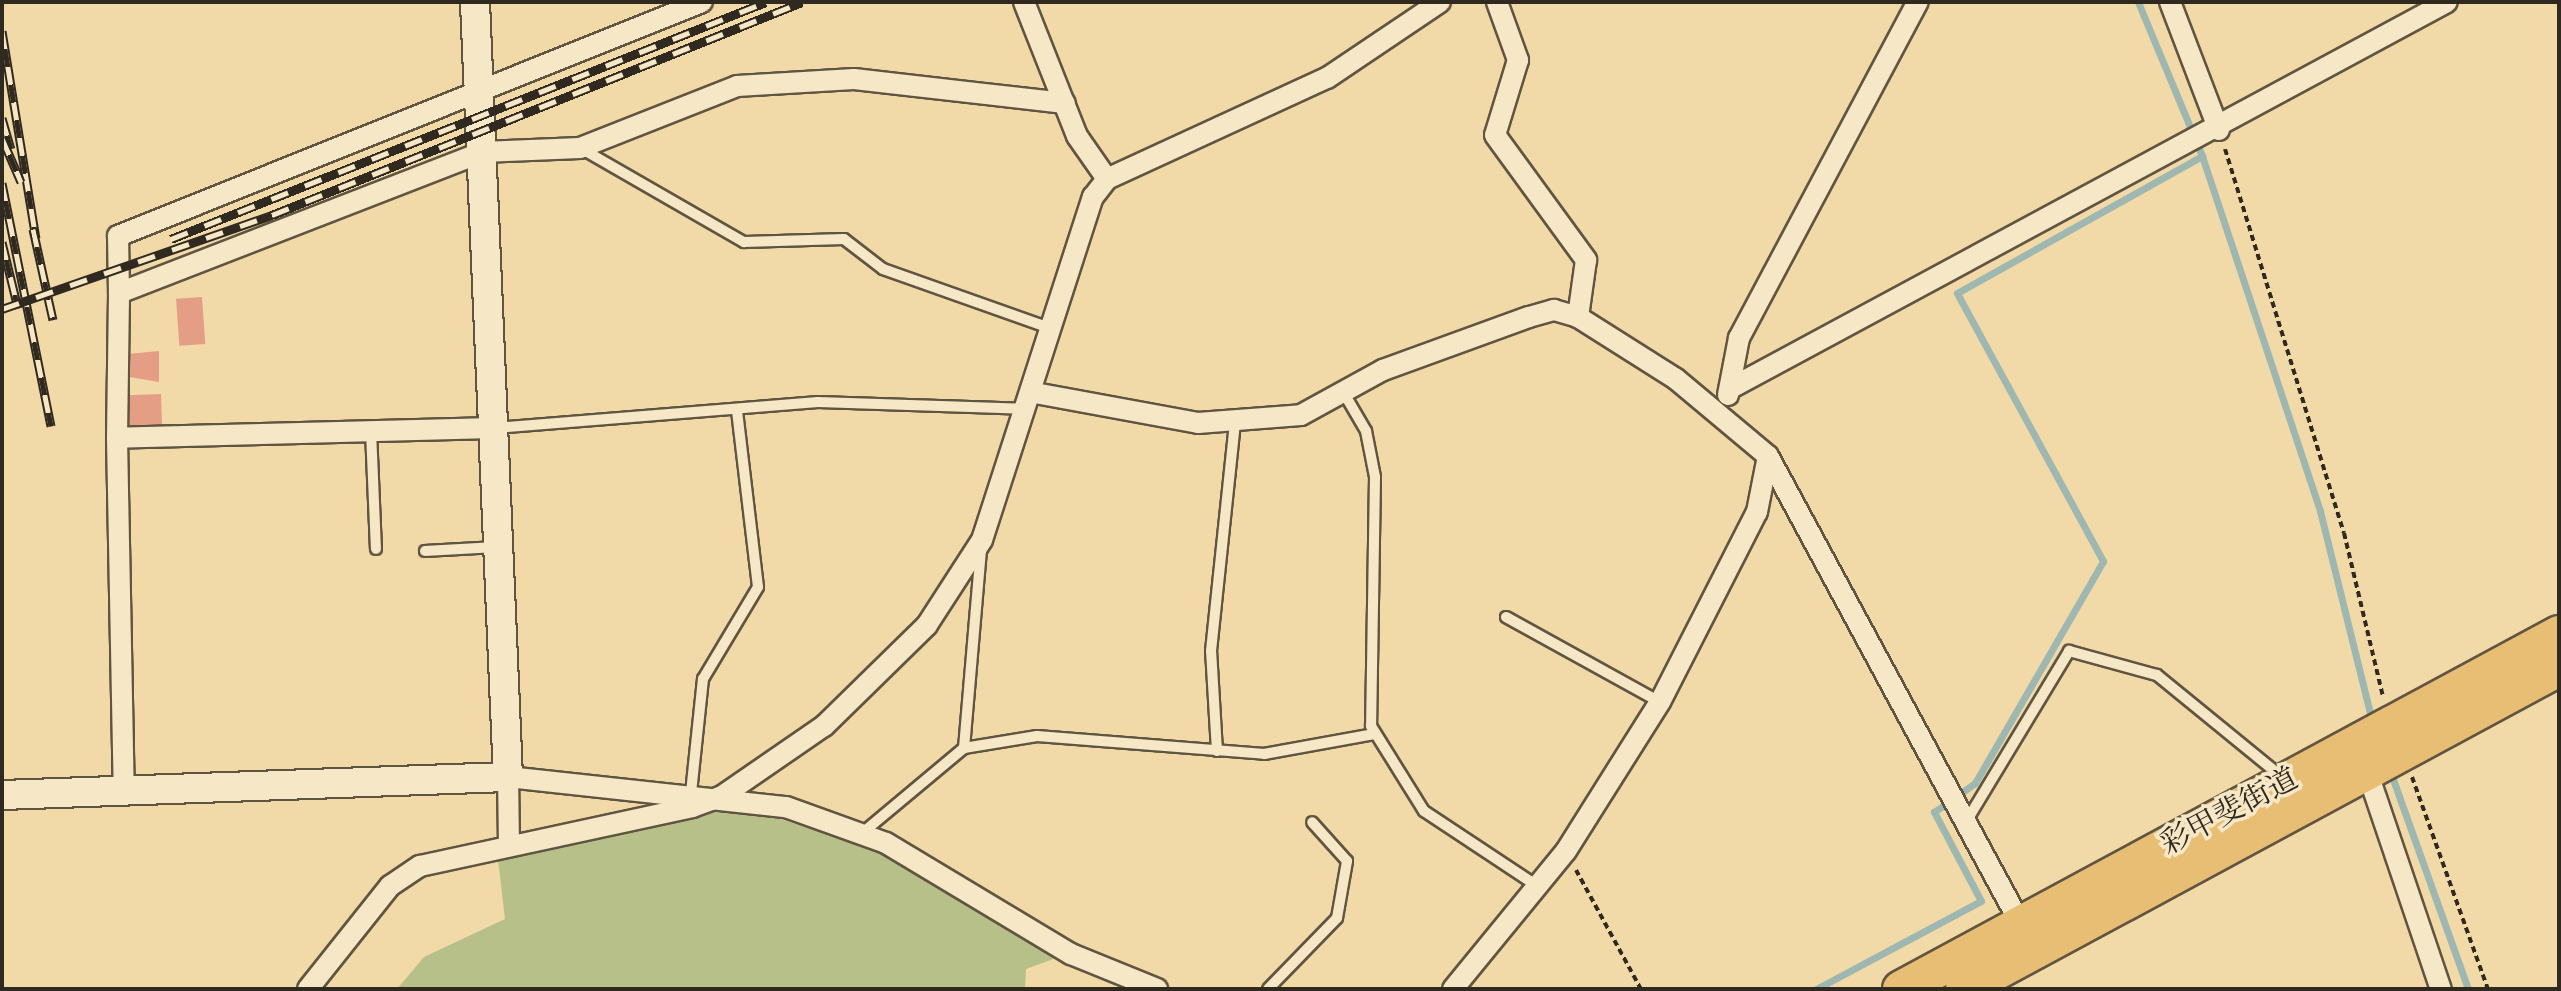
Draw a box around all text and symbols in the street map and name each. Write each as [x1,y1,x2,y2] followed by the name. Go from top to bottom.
[2154,760,2304,862] street label: 彩甲斐街道

